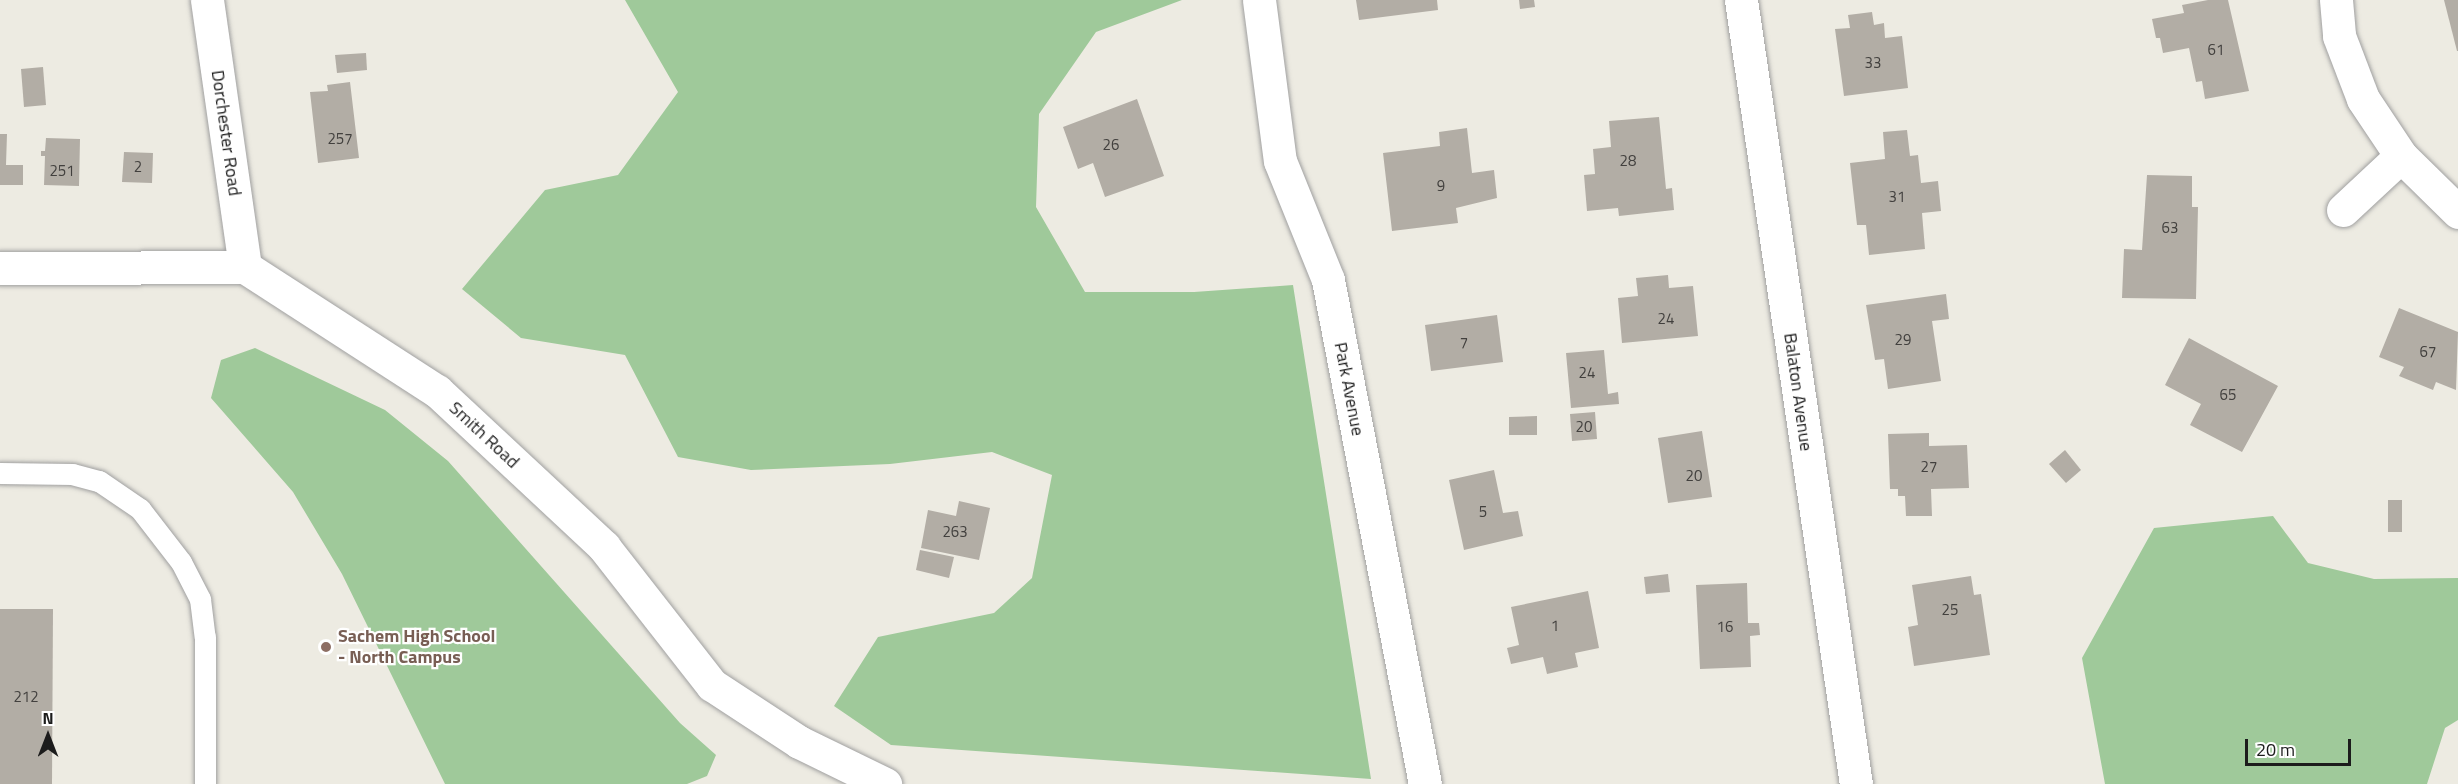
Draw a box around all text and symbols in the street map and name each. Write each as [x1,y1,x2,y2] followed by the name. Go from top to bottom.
[2208,41,2224,59] house number: 61
[1865,54,1881,72] house number: 33
[206,69,246,197] street label: Dorchester Road
[327,130,353,148] house number: 257
[1103,136,1119,154] house number: 26
[1620,152,1636,170] house number: 28
[134,158,142,176] house number: 2
[49,162,75,180] house number: 251
[1437,177,1445,195] house number: 9
[1889,188,1905,206] house number: 31
[2162,219,2178,237] house number: 63
[1658,310,1674,328] house number: 24
[1895,331,1911,349] house number: 29
[1779,332,1817,452] street label: Balaton Avenue
[1460,334,1468,352] house number: 7
[1329,340,1369,438] street label: Park Avenue
[2420,343,2436,361] house number: 67
[1579,364,1595,382] house number: 24
[2220,386,2236,404] house number: 65
[445,397,523,473] street label: Smith Road
[1576,418,1592,436] house number: 20
[1921,458,1937,476] house number: 27
[1686,467,1702,485] house number: 20
[1479,503,1487,521] house number: 5
[942,523,968,541] house number: 263
[1942,601,1958,619] house number: 25
[1551,617,1559,635] house number: 1
[1717,618,1733,636] house number: 16
[338,626,495,668] place label: Sachem High School - North Campus
[319,640,333,654] marker: Sachem High School - North Campus
[13,688,39,706] house number: 212
[18,706,78,766] north arrow
[42,706,54,730] text: N
[2248,727,2354,765] scale bar
[2256,736,2295,763] text: 20 m

